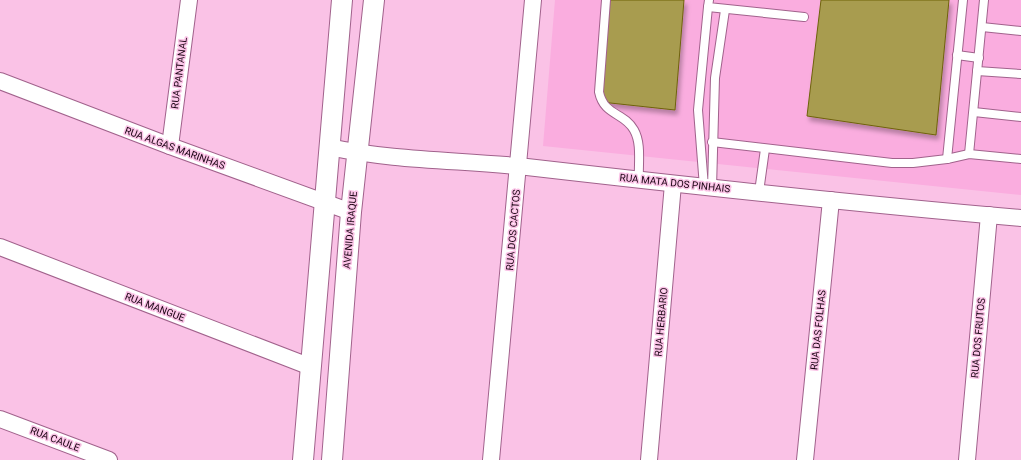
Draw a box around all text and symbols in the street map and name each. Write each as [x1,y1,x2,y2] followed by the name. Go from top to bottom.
[169,36,189,109] street label: RUA PANTANAL
[123,125,227,171] street label: RUA ALGAS MARINHAS
[619,172,731,194] street label: RUA MATA DOS PINHAIS
[504,189,522,271] street label: RUA DOS CACTOS
[341,190,359,269] street label: AVENIDA IRAQUE
[653,287,669,357] street label: RUA HERBARIO
[808,289,828,371] street label: RUA DAS FOLHAS
[124,291,187,324] street label: RUA MANGUE
[969,298,987,378] street label: RUA DOS FRUTOS
[29,425,82,454] street label: RUA CAULE

